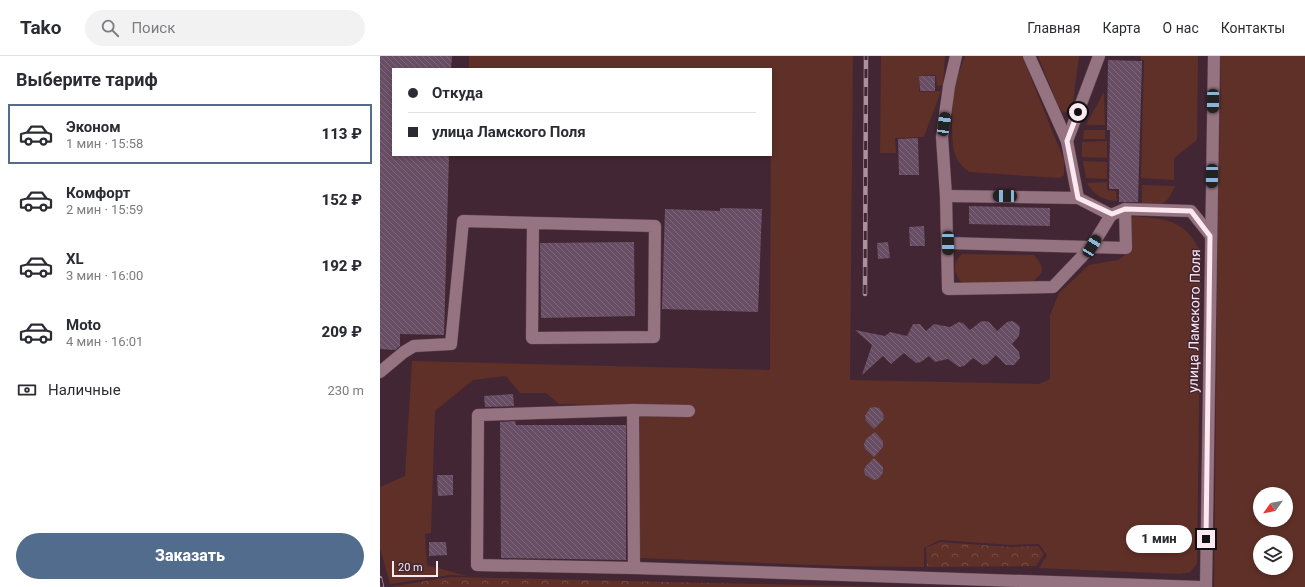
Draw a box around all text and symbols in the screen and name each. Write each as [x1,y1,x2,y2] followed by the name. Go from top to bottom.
[85,10,365,46] search box
[20,16,61,39] text: Tako
[99,17,121,39] icon: search
[131,19,175,37] text: Поиск
[1027,20,1080,36] text: Главная
[1102,20,1141,36] text: Карта
[1163,20,1199,36] text: О нас
[1221,20,1285,36] text: Контакты
[16,69,158,90] text: Выберите тариф
[432,84,483,102] text: Откуда
[1207,89,1219,113] car
[1069,103,1087,121] route start
[936,111,952,137] car
[18,116,54,152] icon: car
[66,118,121,136] text: Эконом
[432,123,586,141] text: улица Ламского Поля
[322,125,362,143] text: 113 ₽
[66,136,143,151] text: 1 мин · 15:58
[1206,164,1218,188] car
[18,182,54,218] icon: car
[66,184,130,202] text: Комфорт
[993,190,1017,202] car
[322,191,362,209] text: 152 ₽
[66,202,143,217] text: 2 мин · 15:59
[942,231,954,255] car
[1081,233,1103,259] car
[18,248,54,284] icon: car
[1185,249,1203,393] street label: улица Ламского Поля
[66,250,84,268] text: XL
[322,257,362,275] text: 192 ₽
[66,268,143,283] text: 3 мин · 16:00
[18,314,54,350] icon: car
[66,316,101,334] text: Moto
[322,323,362,341] text: 209 ₽
[66,334,143,349] text: 4 мин · 16:01
[16,379,38,401] icon: cash
[48,381,121,399] text: Наличные
[327,383,364,398] text: 230 m
[1253,487,1293,527] north arrow
[1253,487,1293,575] map controls
[1126,525,1192,553] callout: 1 мин
[1197,530,1215,548] route end
[1141,531,1177,546] text: 1 мин
[16,533,364,579] button: Заказать
[1253,535,1293,575] button: layers
[392,559,438,578] scale bar
[398,561,423,574] text: 20 m

